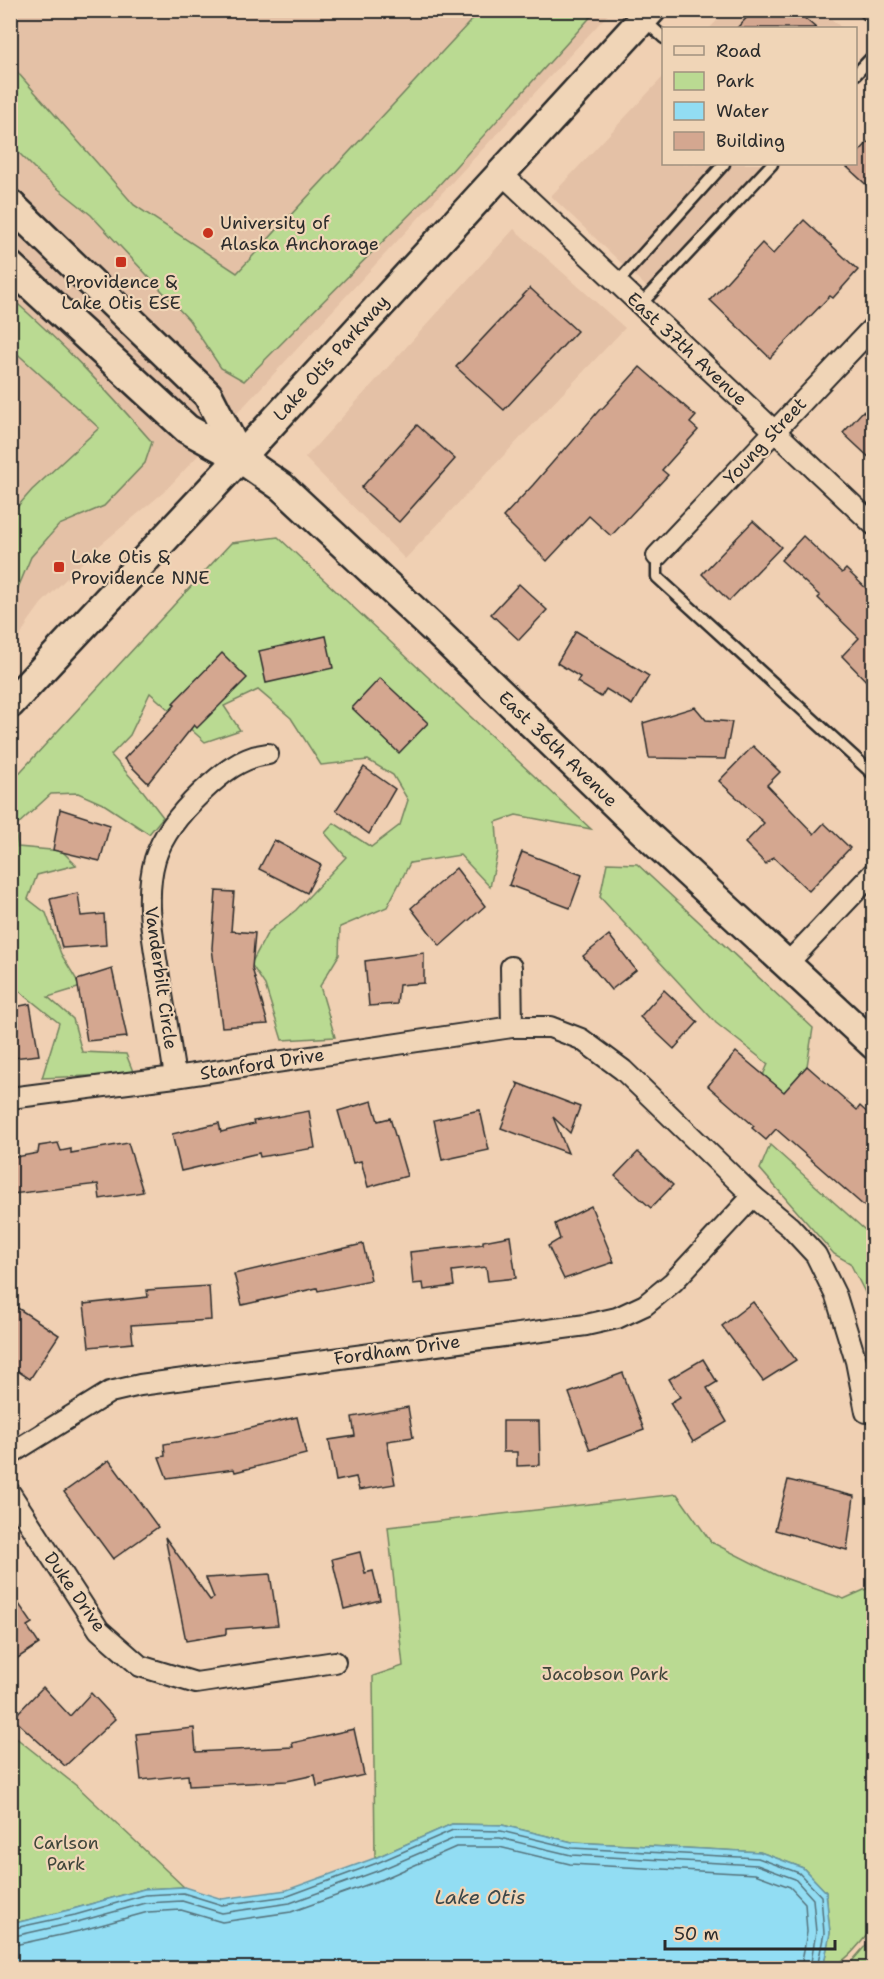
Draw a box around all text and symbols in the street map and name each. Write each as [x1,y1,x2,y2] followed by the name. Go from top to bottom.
[662,27,857,165] legend
[716,39,761,63] text: Road
[716,69,755,93] text: Park
[716,99,769,123] text: Water
[716,129,785,153] text: Building
[220,211,379,256] place label: University of Alaska Anchorage
[201,226,215,240] marker: University of Alaska Anchorage
[114,255,128,269] marker: Providence & Lake Otis ESE
[61,270,181,315] place label: Providence & Lake Otis ESE
[622,287,752,411] street label: East 37th Avenue
[268,290,394,426] street label: Lake Otis Parkway
[718,392,812,490] street label: Young Street
[71,545,210,590] place label: Lake Otis & Providence NNE
[52,560,66,574] marker: Lake Otis & Providence NNE
[493,686,623,812] street label: East 36th Avenue
[139,905,183,1051] street label: Vanderbilt Circle
[198,1042,326,1086] street label: Stanford Drive
[332,1329,462,1371] street label: Fordham Drive
[39,1547,111,1637] street label: Duke Drive
[542,1662,668,1686] park label: Jacobson Park
[33,1831,99,1876] park label: Carlson Park
[434,1884,526,1910] water label: Lake Otis
[665,1913,834,1951] scale bar
[674,1922,719,1946] text: 50 m

